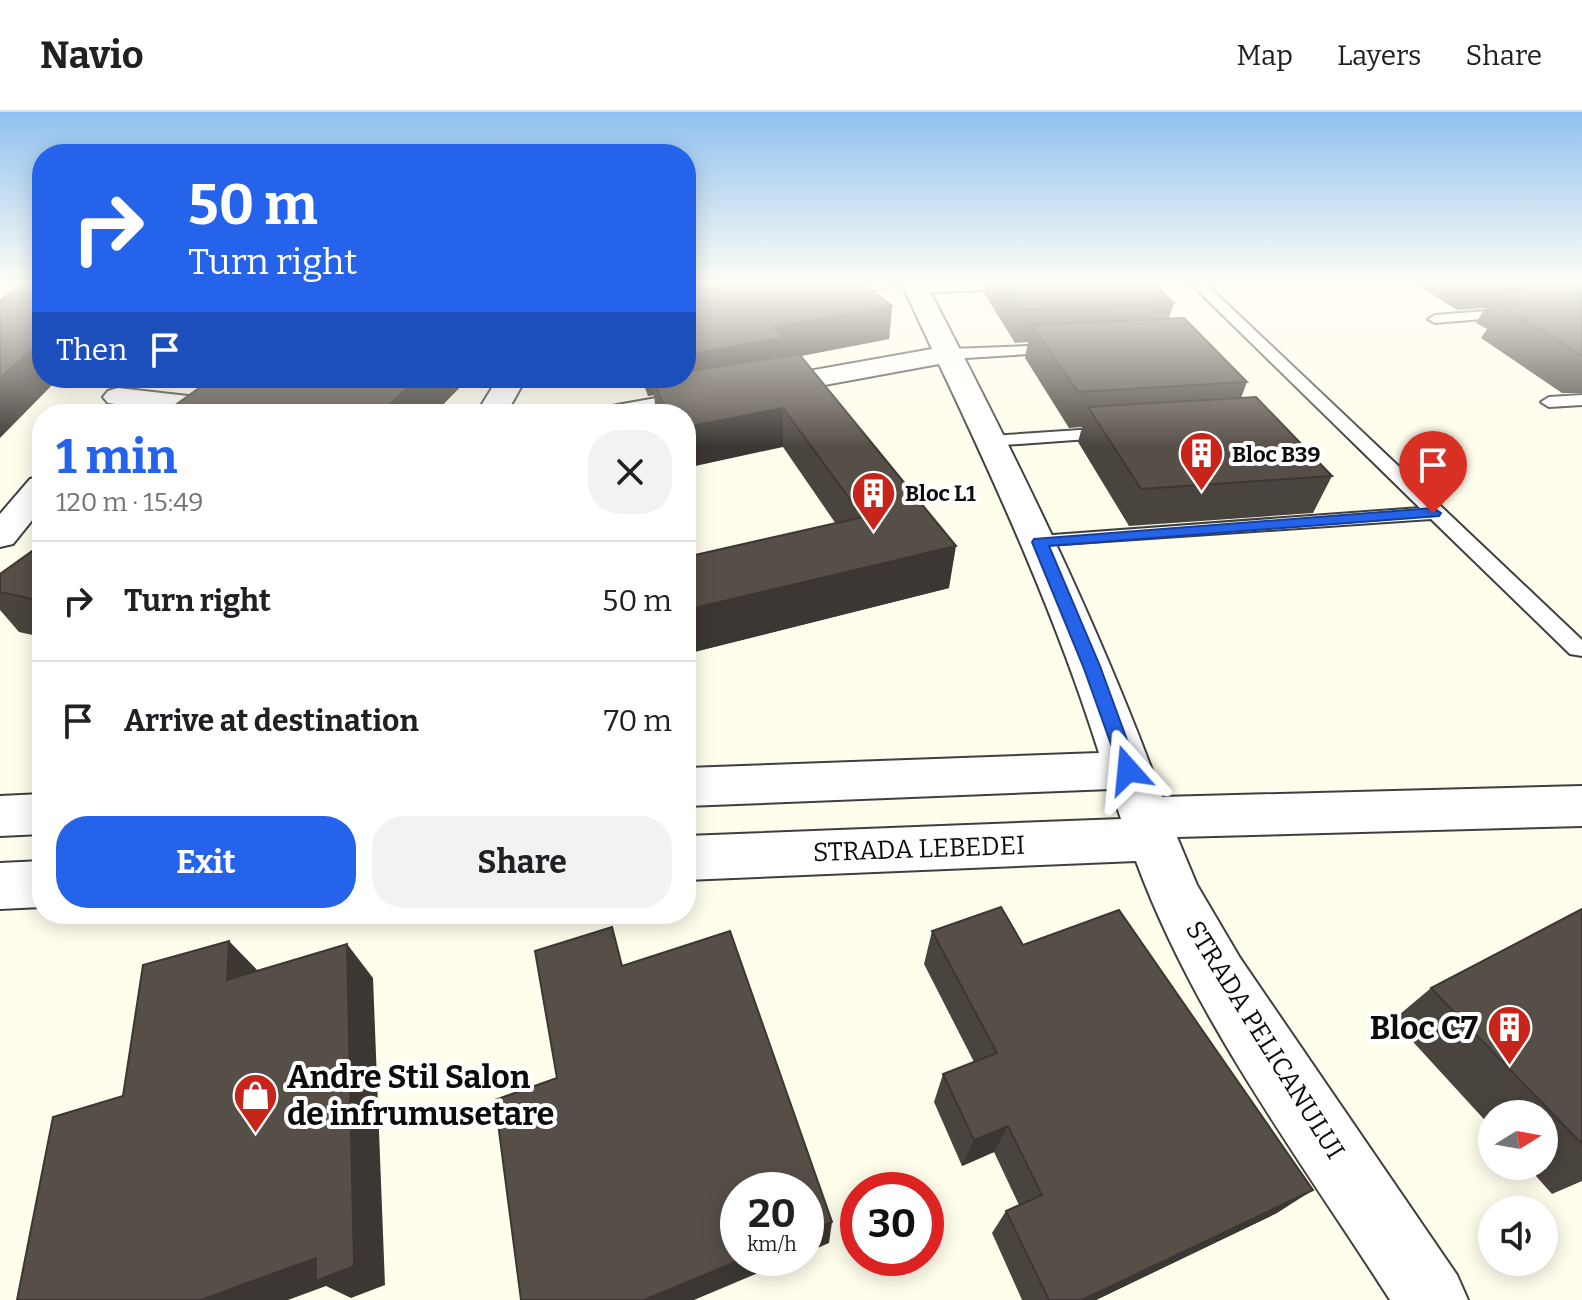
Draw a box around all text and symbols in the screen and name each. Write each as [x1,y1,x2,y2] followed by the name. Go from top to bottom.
[40,32,144,78] text: Navio
[1236,39,1293,72] text: Map
[1337,39,1421,72] text: Layers
[1465,39,1542,72] text: Share
[188,172,318,239] text: 50 m
[56,176,160,280] icon: right
[188,240,357,284] text: Turn right
[143,328,187,372] icon: arrive
[56,332,127,368] text: Then
[56,428,177,486] text: 1 min
[588,430,672,514] button: close
[1177,430,1225,493] building icon: Bloc B39
[1399,431,1467,513] pin
[1232,441,1320,468] place label: Bloc B39
[1411,443,1455,487] icon: arrive
[850,469,898,532] building icon: Bloc L1
[905,480,976,507] place label: Bloc L1
[56,487,204,518] text: 120 m · 15:49
[56,579,100,623] icon: right
[124,583,271,619] text: Turn right
[602,583,672,619] text: 50 m
[56,699,100,743] icon: arrive
[124,703,419,739] text: Arrive at destination
[604,703,672,739] text: 70 m
[1086,728,1170,812] position arrow
[56,816,356,908] button: Exit
[372,816,672,908] button: Share
[812,830,1026,868] street label: STRADA LEBEDEI
[1179,915,1351,1165] street label: STRADA PELICANULUI
[1485,1004,1533,1067] building icon: Bloc C7
[1370,1009,1478,1047] place label: Bloc C7
[287,1058,554,1133] place label: Andre Stil Salon de infrumusetare
[232,1071,280,1134] shop icon: Andre Stil Salon de infrumusetare
[1478,1100,1558,1180] north arrow
[1478,1100,1558,1276] map controls
[840,1172,944,1276] speed limit sign: 30
[748,1190,796,1238] text: 20
[1478,1196,1558,1276] button: sound
[747,1232,797,1256] text: km/h

